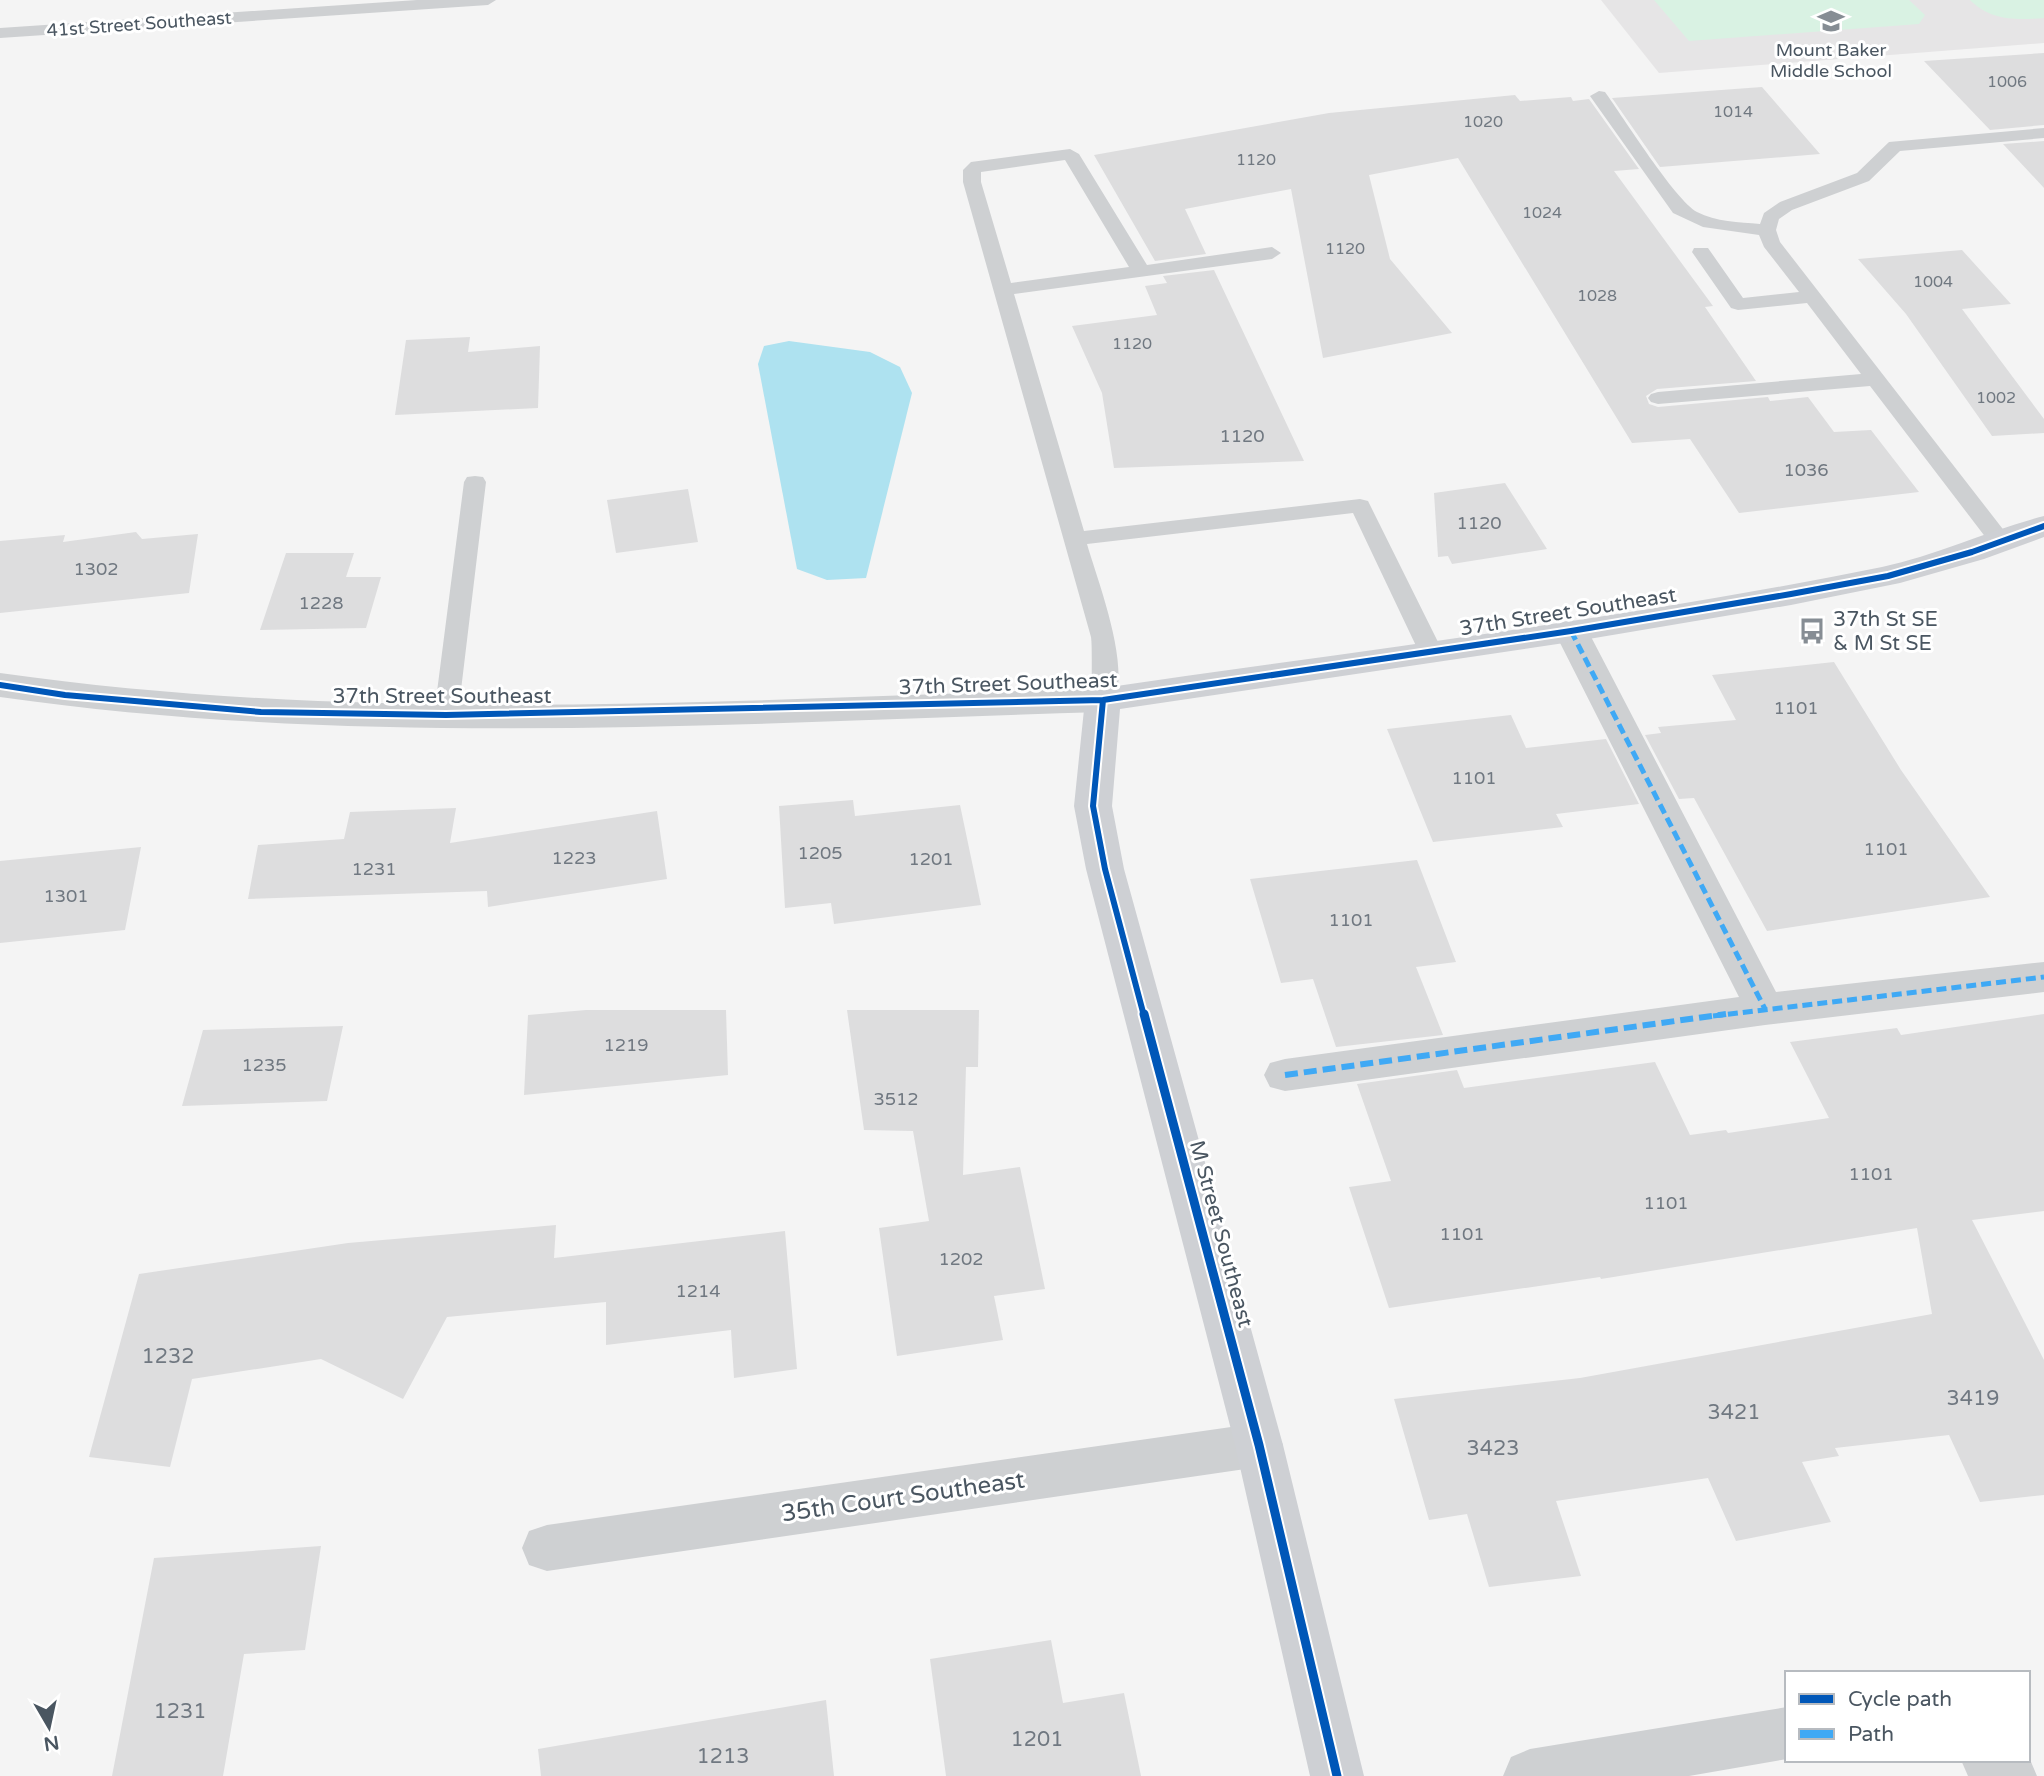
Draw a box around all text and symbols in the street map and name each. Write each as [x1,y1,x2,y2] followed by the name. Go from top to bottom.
[1816,6,1846,36] school or university icon: Mount Baker Middle School
[46,7,232,41] street label: 41st Street Southeast
[1770,39,1892,82] place label: Mount Baker Middle School
[1987,72,2027,92] house number: 1006
[1713,102,1753,122] house number: 1014
[1463,112,1503,132] house number: 1020
[1236,150,1276,170] house number: 1120
[1522,203,1562,223] house number: 1024
[1325,239,1365,259] house number: 1120
[1913,272,1953,292] house number: 1004
[1577,286,1617,306] house number: 1028
[1112,334,1152,354] house number: 1120
[1976,388,2016,408] house number: 1002
[1219,425,1265,447] house number: 1120
[1783,459,1829,481] house number: 1036
[1456,512,1502,534] house number: 1120
[73,558,119,580] house number: 1302
[1458,583,1678,641] street label: 37th Street Southeast
[298,592,344,614] house number: 1228
[1833,607,1938,656] place label: 37th St SE & M St SE
[1797,616,1827,646] bus stop icon: 37th St SE & M St SE
[898,668,1118,700] street label: 37th Street Southeast
[332,684,552,709] street label: 37th Street Southeast
[1773,697,1819,719] house number: 1101
[1451,767,1497,789] house number: 1101
[1863,838,1909,860] house number: 1101
[797,842,843,864] house number: 1205
[551,847,597,869] house number: 1223
[908,848,954,870] house number: 1201
[351,858,397,880] house number: 1231
[43,885,89,907] house number: 1301
[1328,909,1374,931] house number: 1101
[603,1034,649,1056] house number: 1219
[241,1054,287,1076] house number: 1235
[873,1088,919,1110] house number: 3512
[1184,1138,1258,1330] street label: M Street Southeast
[1848,1163,1894,1185] house number: 1101
[1643,1192,1689,1214] house number: 1101
[1439,1223,1485,1245] house number: 1101
[938,1248,984,1270] house number: 1202
[675,1280,721,1302] house number: 1214
[142,1344,194,1369] house number: 1232
[1947,1386,1999,1411] house number: 3419
[1708,1400,1760,1425] house number: 3421
[1467,1436,1519,1461] house number: 3423
[779,1466,1027,1528] street label: 35th Court Southeast
[1785,1671,2030,1762] legend
[1848,1687,1952,1712] text: Cycle path
[14,1692,84,1762] north arrow
[154,1699,206,1724] house number: 1231
[1848,1722,1894,1747] text: Path
[1011,1727,1063,1752] house number: 1201
[42,1731,61,1755] text: N
[697,1744,749,1769] house number: 1213

